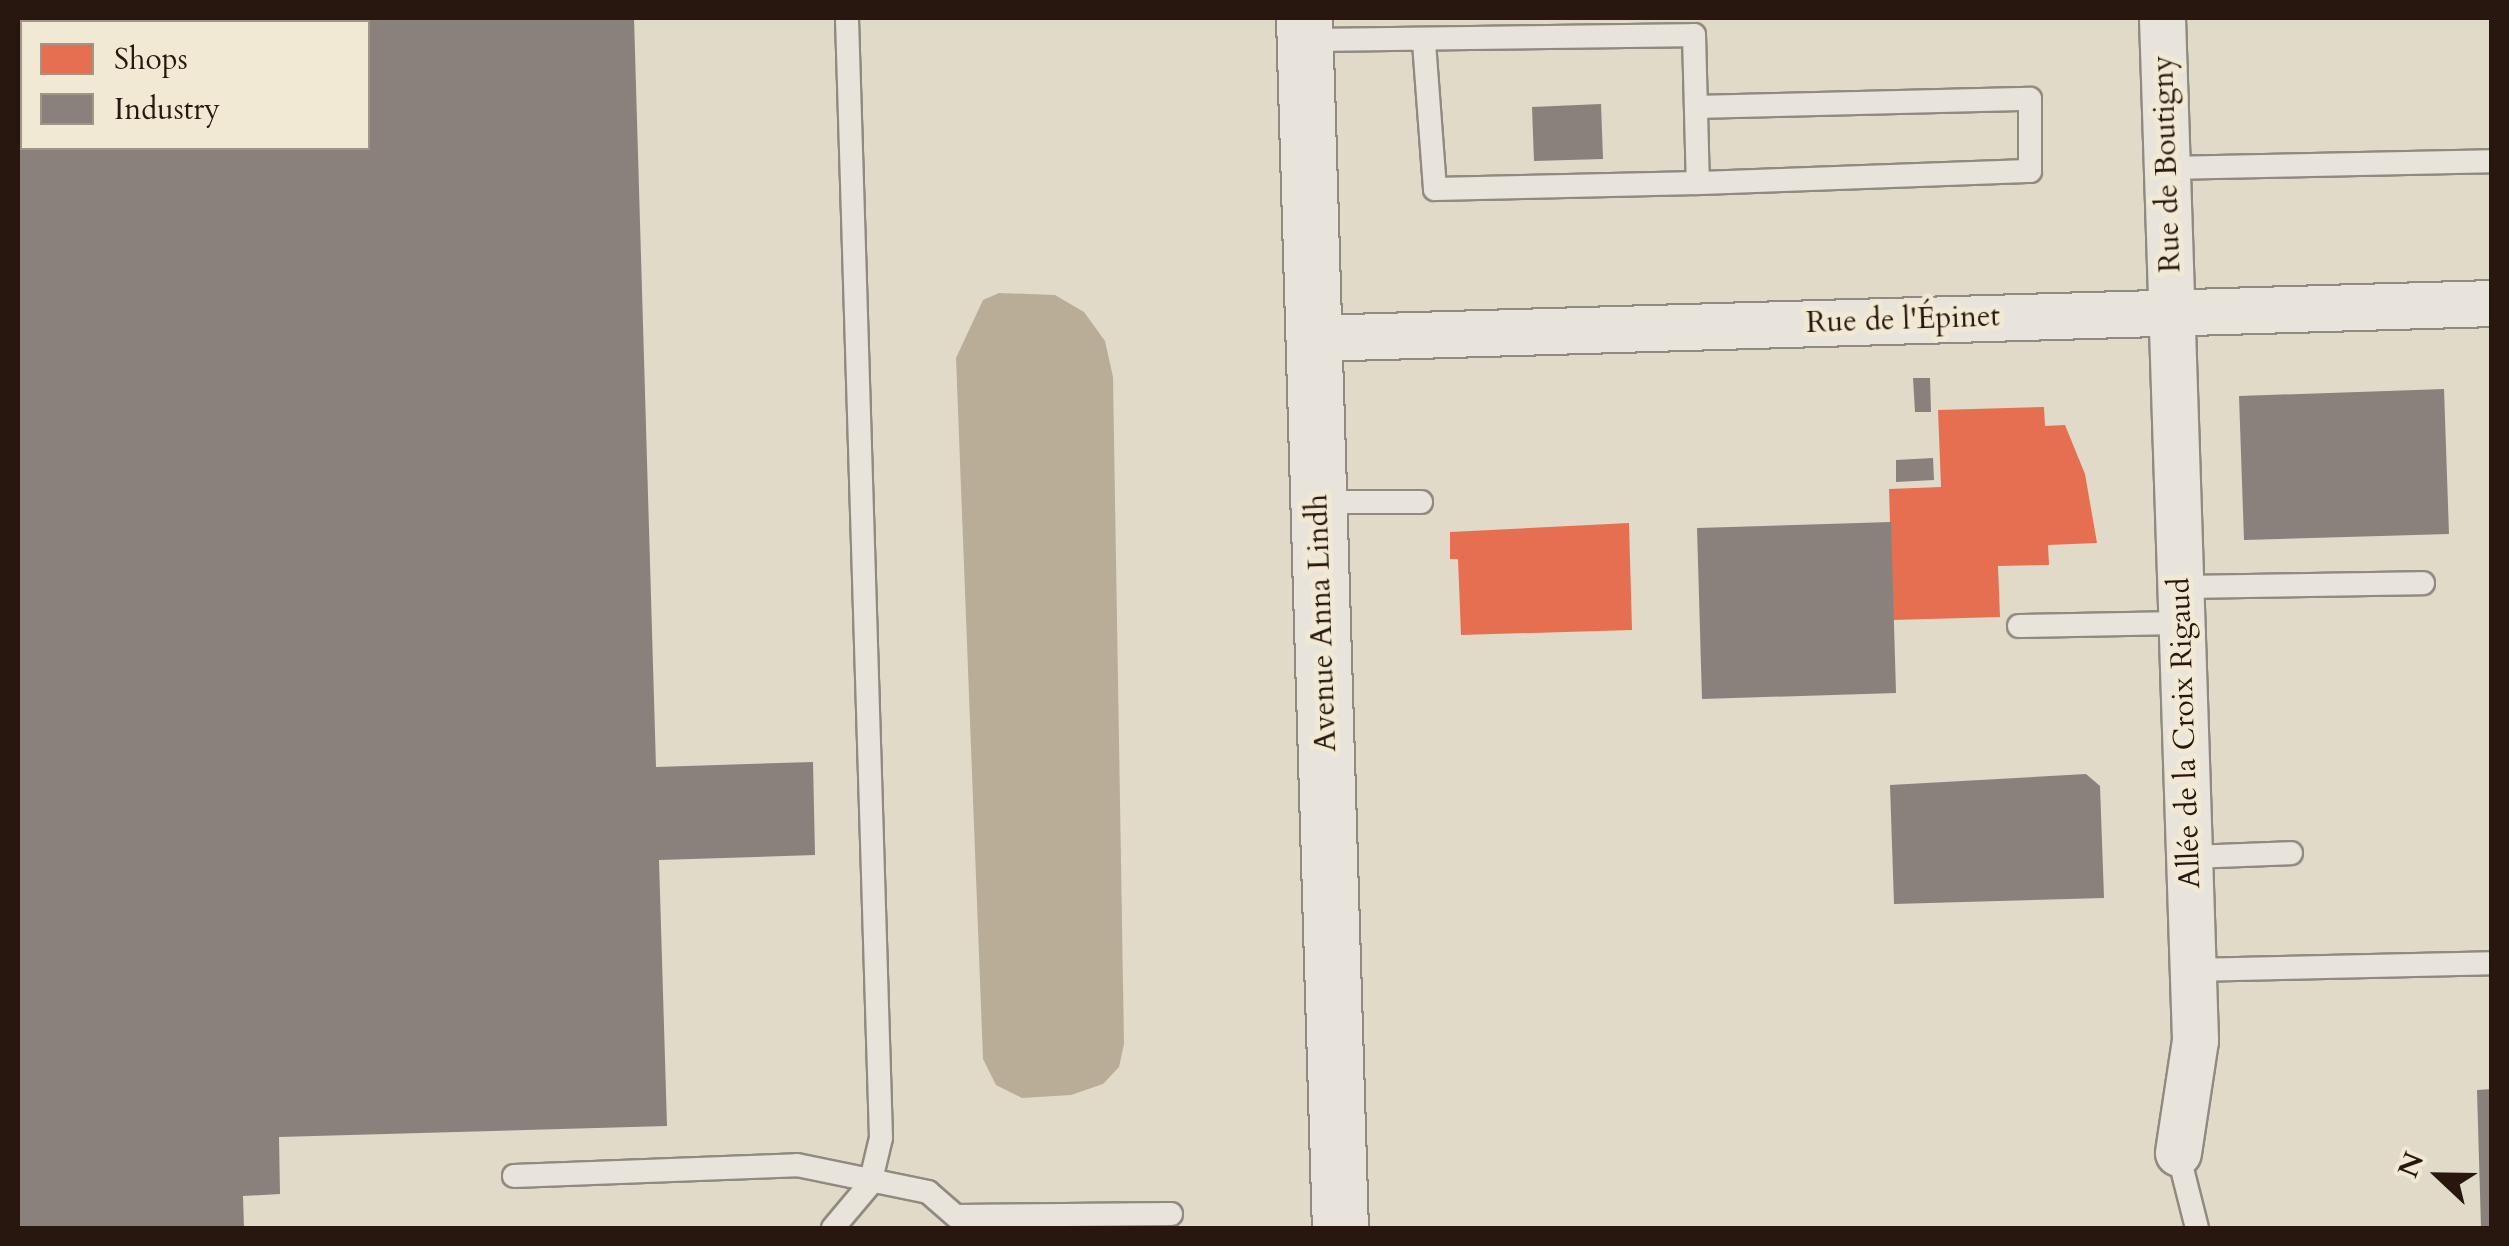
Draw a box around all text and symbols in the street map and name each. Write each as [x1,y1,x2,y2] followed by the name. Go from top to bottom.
[20,20,370,150] legend
[114,39,188,80] text: Shops
[2145,55,2189,273] street label: Rue de Boutigny
[114,89,220,130] text: Industry
[1805,299,2001,341] street label: Rue de l'Épinet
[1300,494,1344,752] street label: Avenue Anna Lindh
[2162,577,2208,889] street label: Allée de la Croix Rigaud
[2389,1126,2489,1226] north arrow
[2389,1146,2433,1183] text: N

